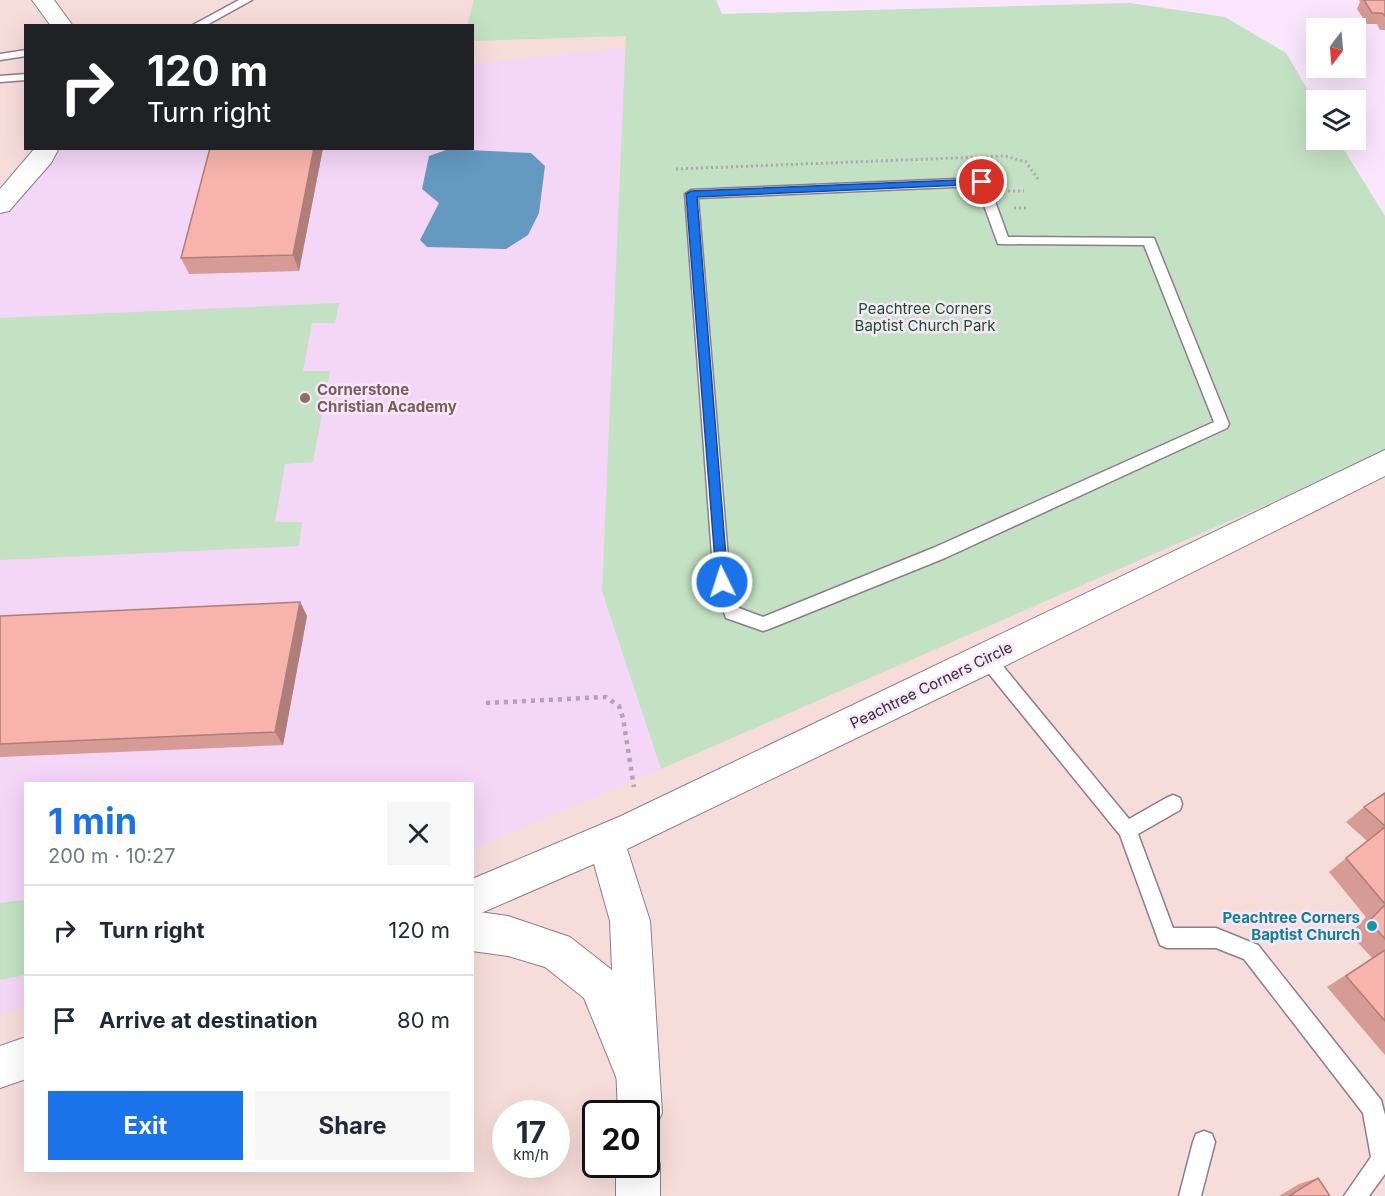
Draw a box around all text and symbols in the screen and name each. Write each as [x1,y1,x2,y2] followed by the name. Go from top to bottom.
[1306,18,1366,78] north arrow
[1306,18,1366,150] map controls
[147,45,268,96] text: 120 m
[48,48,126,126] icon: right
[1306,90,1366,150] button: layers
[147,96,271,129] text: Turn right
[956,156,1007,207] pin
[965,165,998,198] icon: arrive
[855,299,996,335] park label: Peachtree Corners Baptist Church Park
[317,380,457,416] place label: Cornerstone Christian Academy
[298,391,312,405] marker: Cornerstone Christian Academy
[690,550,754,614] position arrow
[847,637,1015,733] street label: Peachtree Corners Circle
[48,799,137,843] text: 1 min
[387,802,450,865] button: close
[48,844,176,868] text: 200 m · 10:27
[1222,908,1360,944] place label: Peachtree Corners Baptist Church
[48,914,81,947] icon: right
[99,917,205,943] text: Turn right
[388,917,450,943] text: 120 m
[1365,919,1379,933] marker: Peachtree Corners Baptist Church
[48,1004,81,1037] icon: arrive
[99,1007,318,1033] text: Arrive at destination
[397,1007,450,1033] text: 80 m
[48,1091,243,1160] button: Exit
[255,1091,450,1160] button: Share
[582,1100,660,1178] speed limit sign: 20
[516,1114,546,1150] text: 17
[513,1145,549,1164] text: km/h

